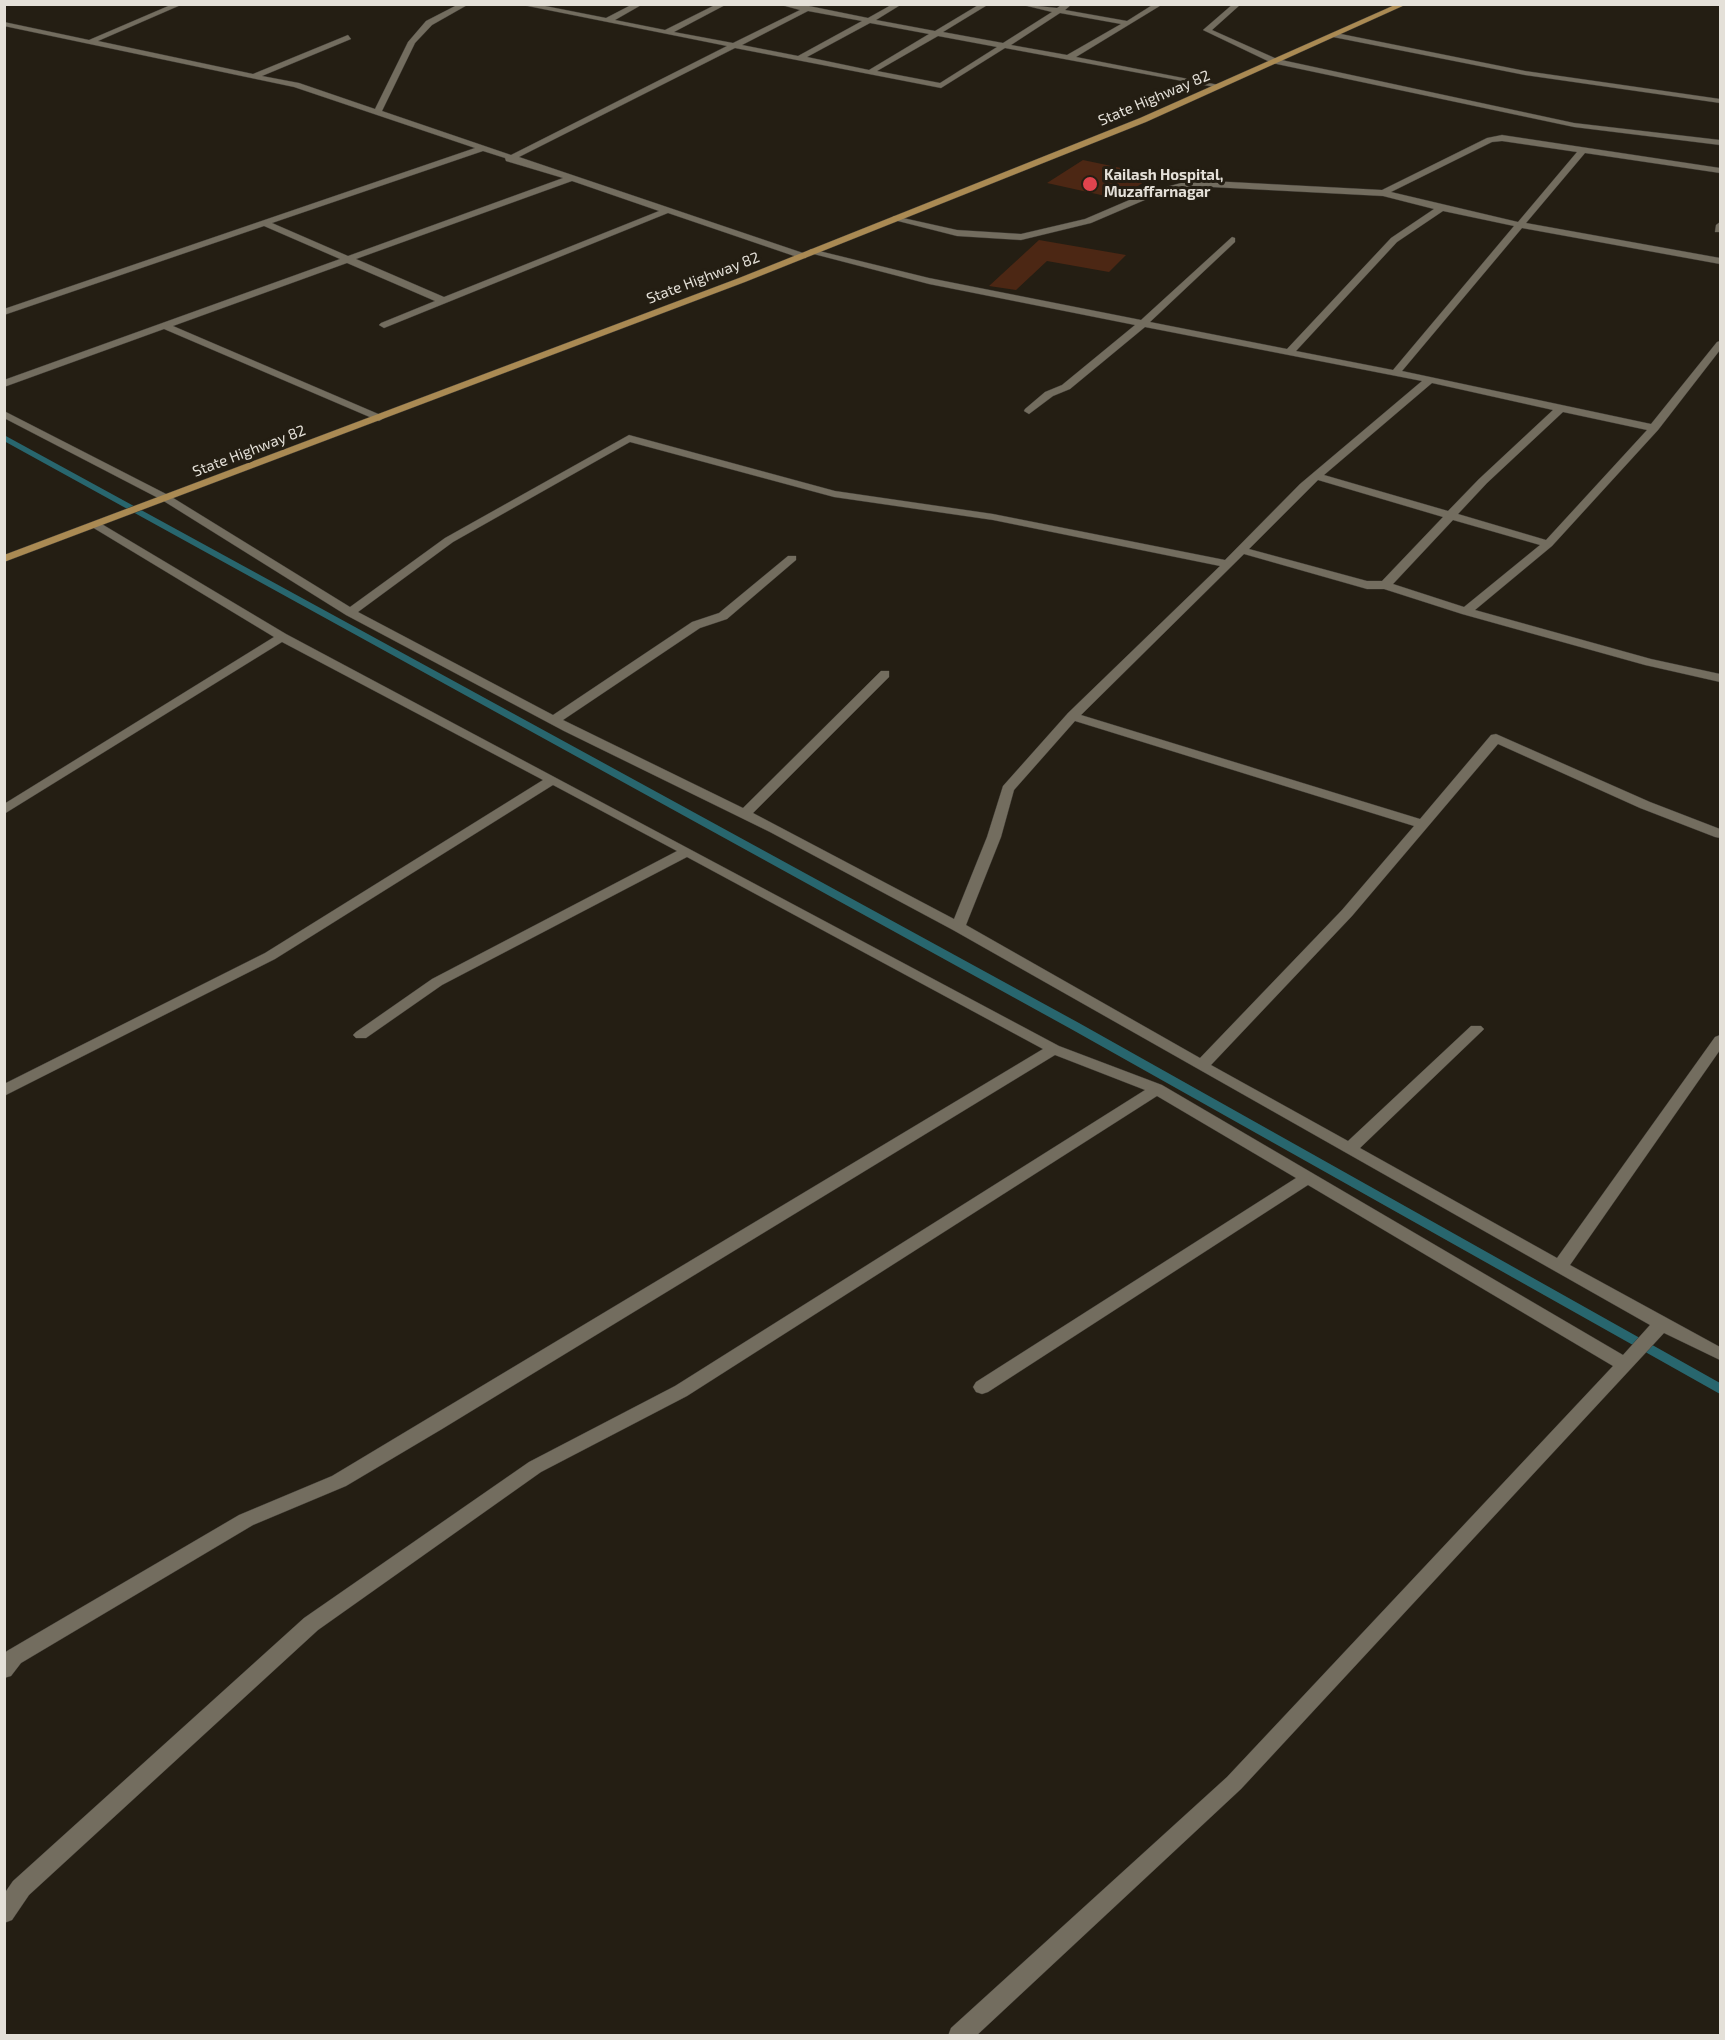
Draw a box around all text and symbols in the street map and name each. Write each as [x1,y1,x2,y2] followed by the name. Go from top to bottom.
[1095,66,1213,130] street label: State Highway 82
[1104,166,1223,201] place label: Kailash Hospital, Muzaffarnagar
[1081,175,1099,193] marker: Kailash Hospital, Muzaffarnagar
[644,248,762,308] street label: State Highway 82
[190,421,308,481] street label: State Highway 82

